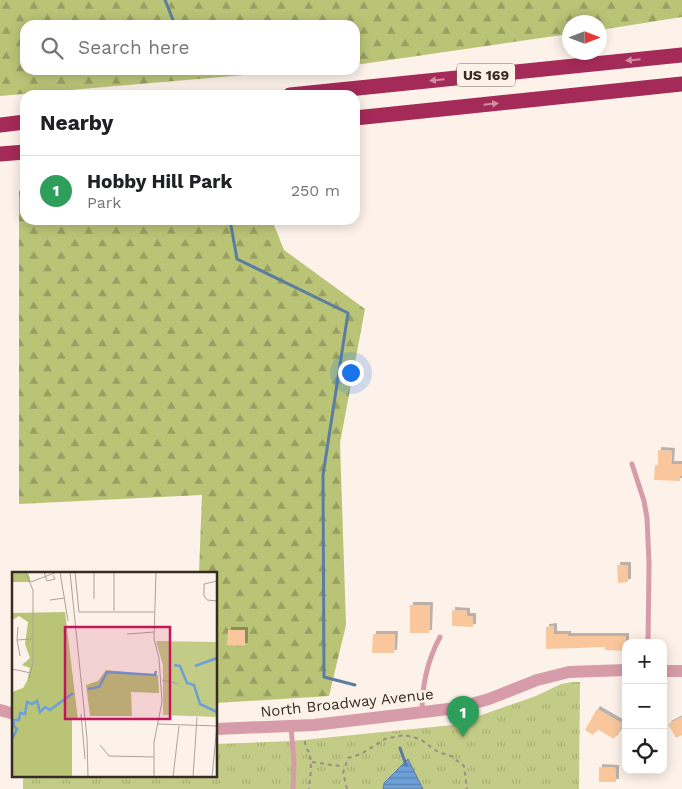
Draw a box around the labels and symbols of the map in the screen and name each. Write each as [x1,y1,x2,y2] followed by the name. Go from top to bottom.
[562,15,607,60] north arrow
[625,56,641,64] one-way arrow
[457,64,515,86] road number: US 169
[429,76,445,84] one-way arrow
[483,100,499,108] one-way arrow
[338,360,364,386] your location
[12,572,218,776] inset map
[259,685,435,721] street label: North Broadway Avenue
[447,696,479,737] pin: 1

